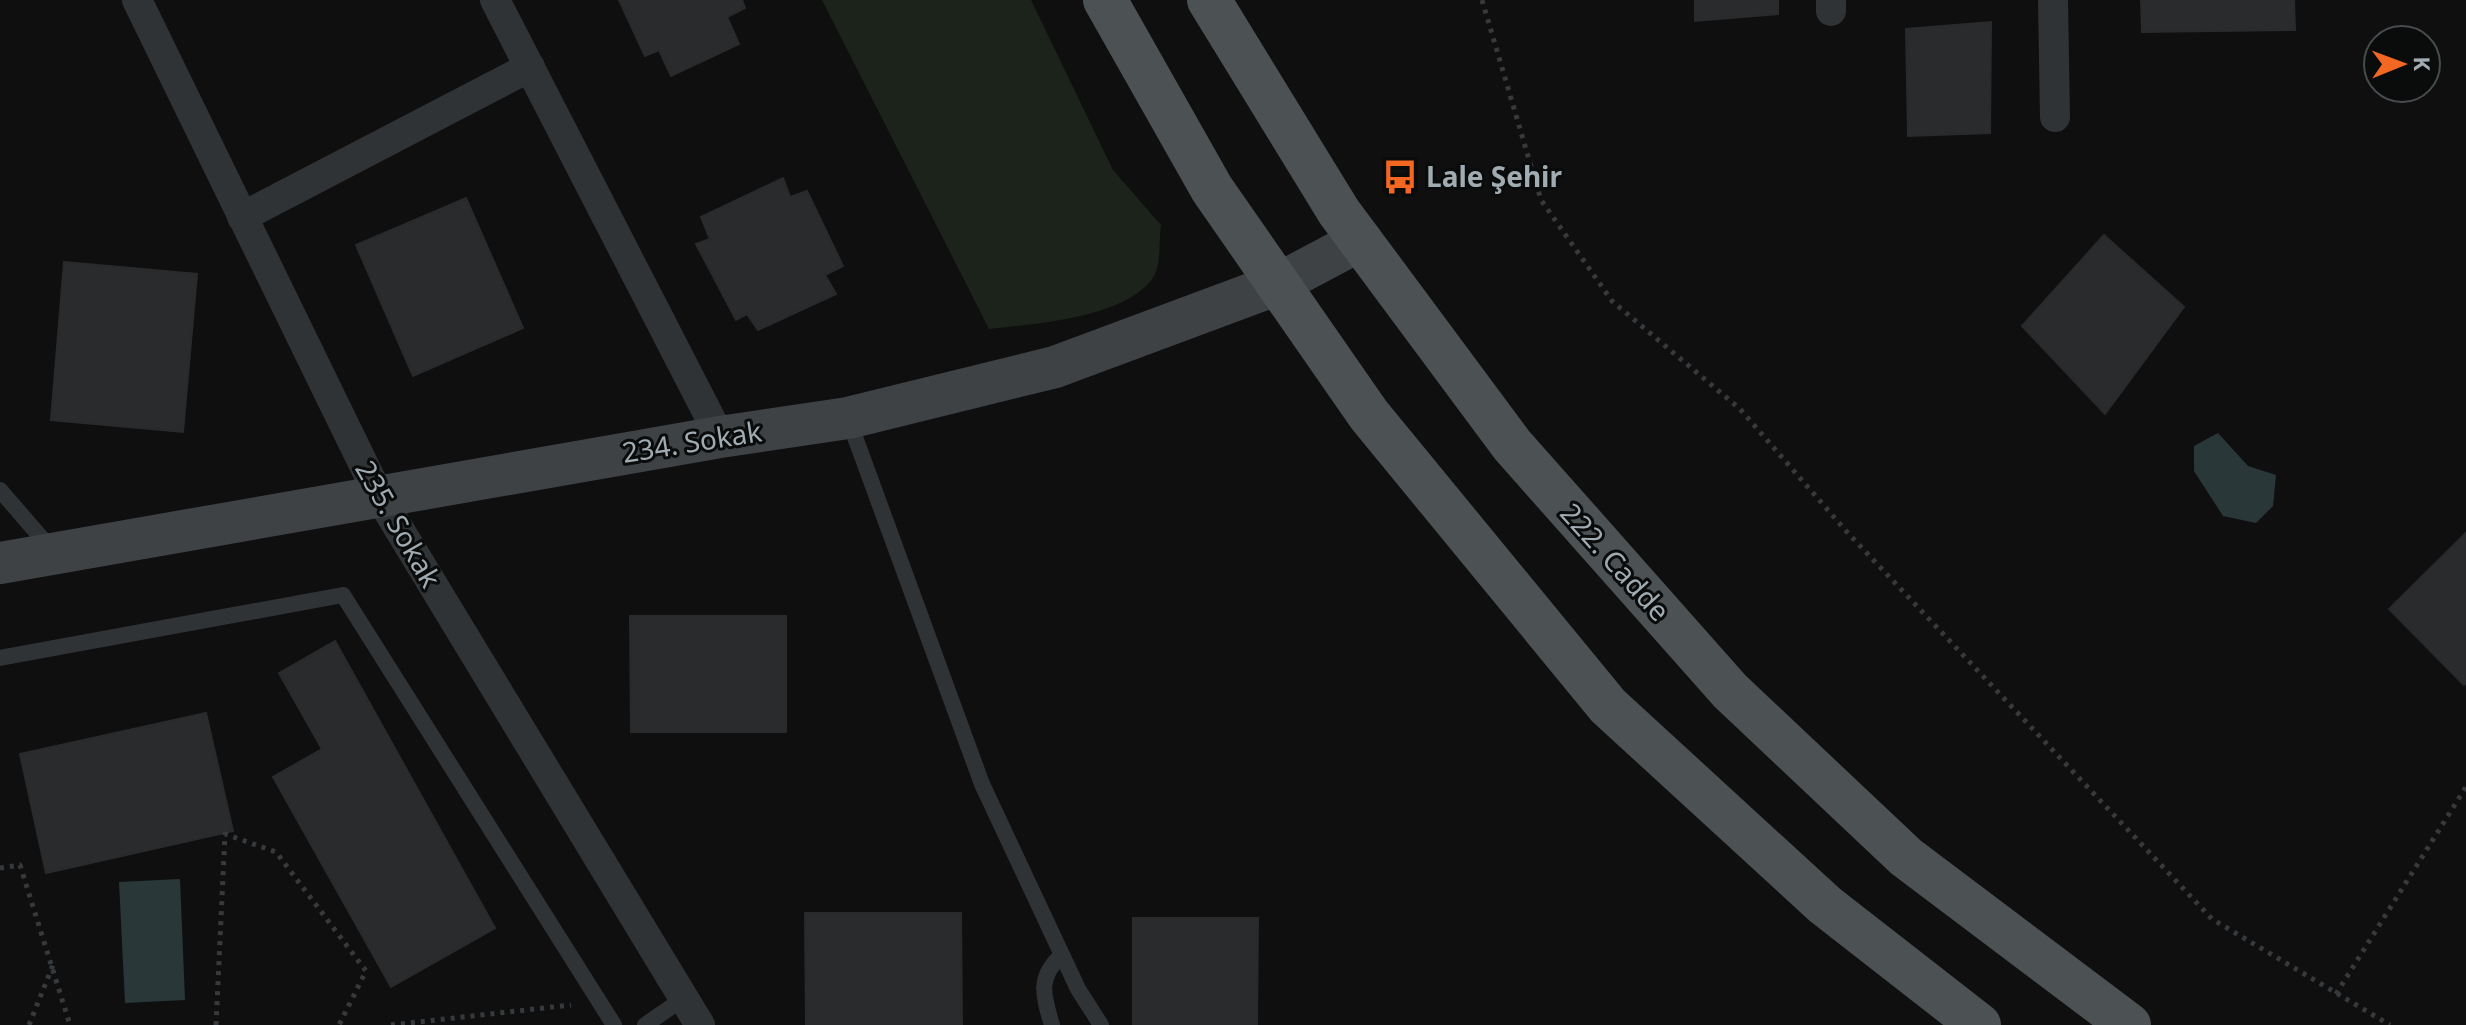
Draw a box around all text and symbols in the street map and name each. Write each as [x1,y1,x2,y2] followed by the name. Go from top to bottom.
[2362,24,2442,104] north arrow
[2408,56,2438,72] text: K
[1426,157,1562,195] place label: Lale Şehir
[1381,158,1419,196] bus stop icon: Lale Şehir
[619,411,764,471] street label: 234. Sokak
[347,453,451,594] street label: 235. Sokak
[1553,494,1679,628] street label: 222. Cadde

